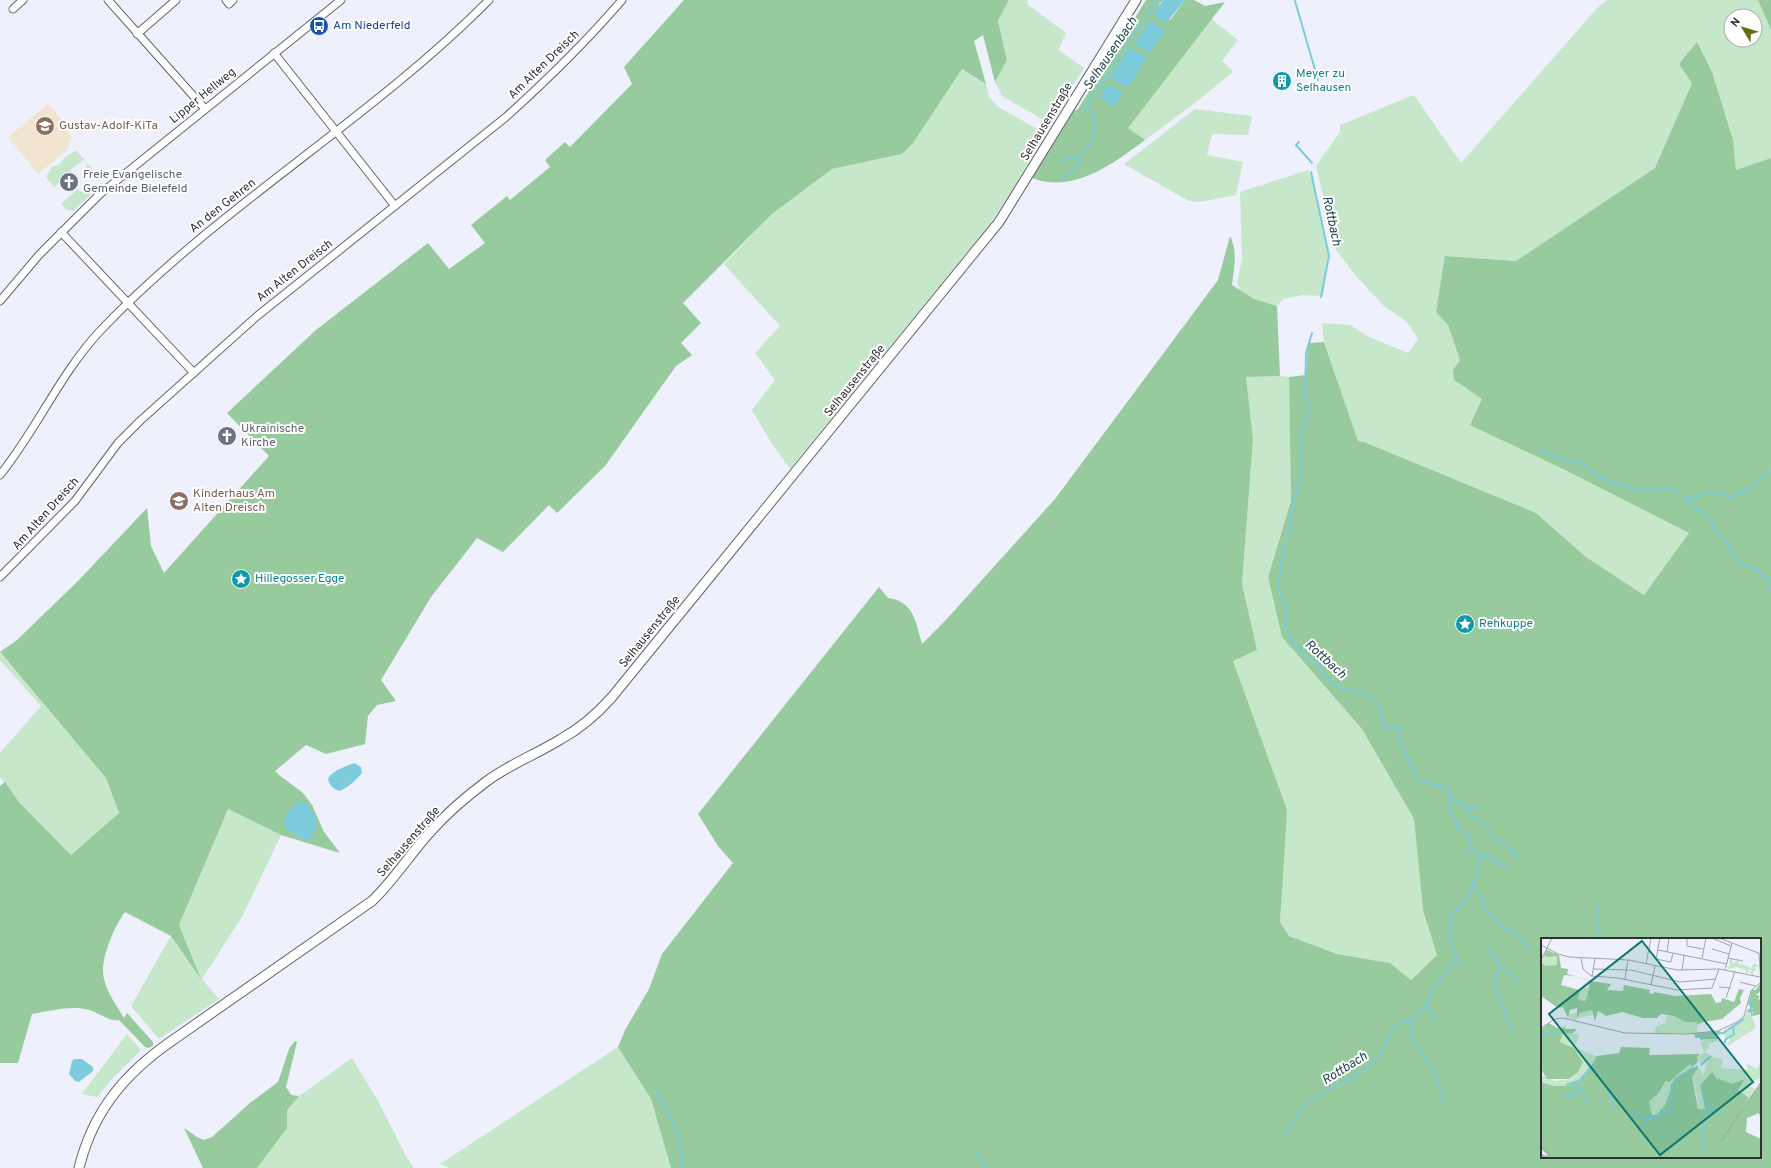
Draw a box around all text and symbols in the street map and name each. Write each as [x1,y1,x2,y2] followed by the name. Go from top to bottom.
[1723,8,1763,48] north arrow
[1081,14,1141,94] water label: Selhausenbach
[308,15,330,37] bus stop icon: Am Niederfeld
[1728,15,1744,30] text: N
[333,18,410,34] place label: Am Niederfeld
[505,27,583,103] street label: Am Alten Dreisch
[167,64,239,128] street label: Lipper Hellweg
[1296,66,1351,96] place label: Meyer zu Selhausen
[1271,70,1293,92] building icon: Meyer zu Selhausen
[1017,80,1077,164] street label: Selhausenstraße
[34,115,56,137] school or university icon: Gustav-Adolf-KiTa
[59,118,158,134] place label: Gustav-Adolf-KiTa
[83,167,187,197] place label: Freie Evangelische Gemeinde Bielefeld
[58,171,80,193] church icon: Freie Evangelische Gemeinde Bielefeld
[187,175,259,237] street label: An den Gehren
[1318,195,1344,247] water label: Rottbach
[253,236,337,306] street label: Am Alten Dreisch
[821,342,889,420] street label: Selhausenstraße
[241,421,304,451] place label: Ukrainische Kirche
[216,425,238,447] church icon: Ukrainische Kirche
[9,474,83,554] street label: Am Alten Dreisch
[193,486,275,516] place label: Kinderhaus Am Alten Dreisch
[168,490,190,512] school or university icon: Kinderhaus Am Alten Dreisch
[230,568,252,590] place icon: Hillegosser Egge
[255,571,345,587] place label: Hillegosser Egge
[616,593,684,671] street label: Selhausenstraße
[1454,613,1476,635] place icon: Rehkuppe
[1479,616,1533,632] place label: Rehkuppe
[1301,637,1349,683] water label: Rottbach
[374,803,444,881] street label: Selhausenstraße
[1541,938,1761,1158] inset map
[1319,1049,1371,1089] water label: Rottbach

